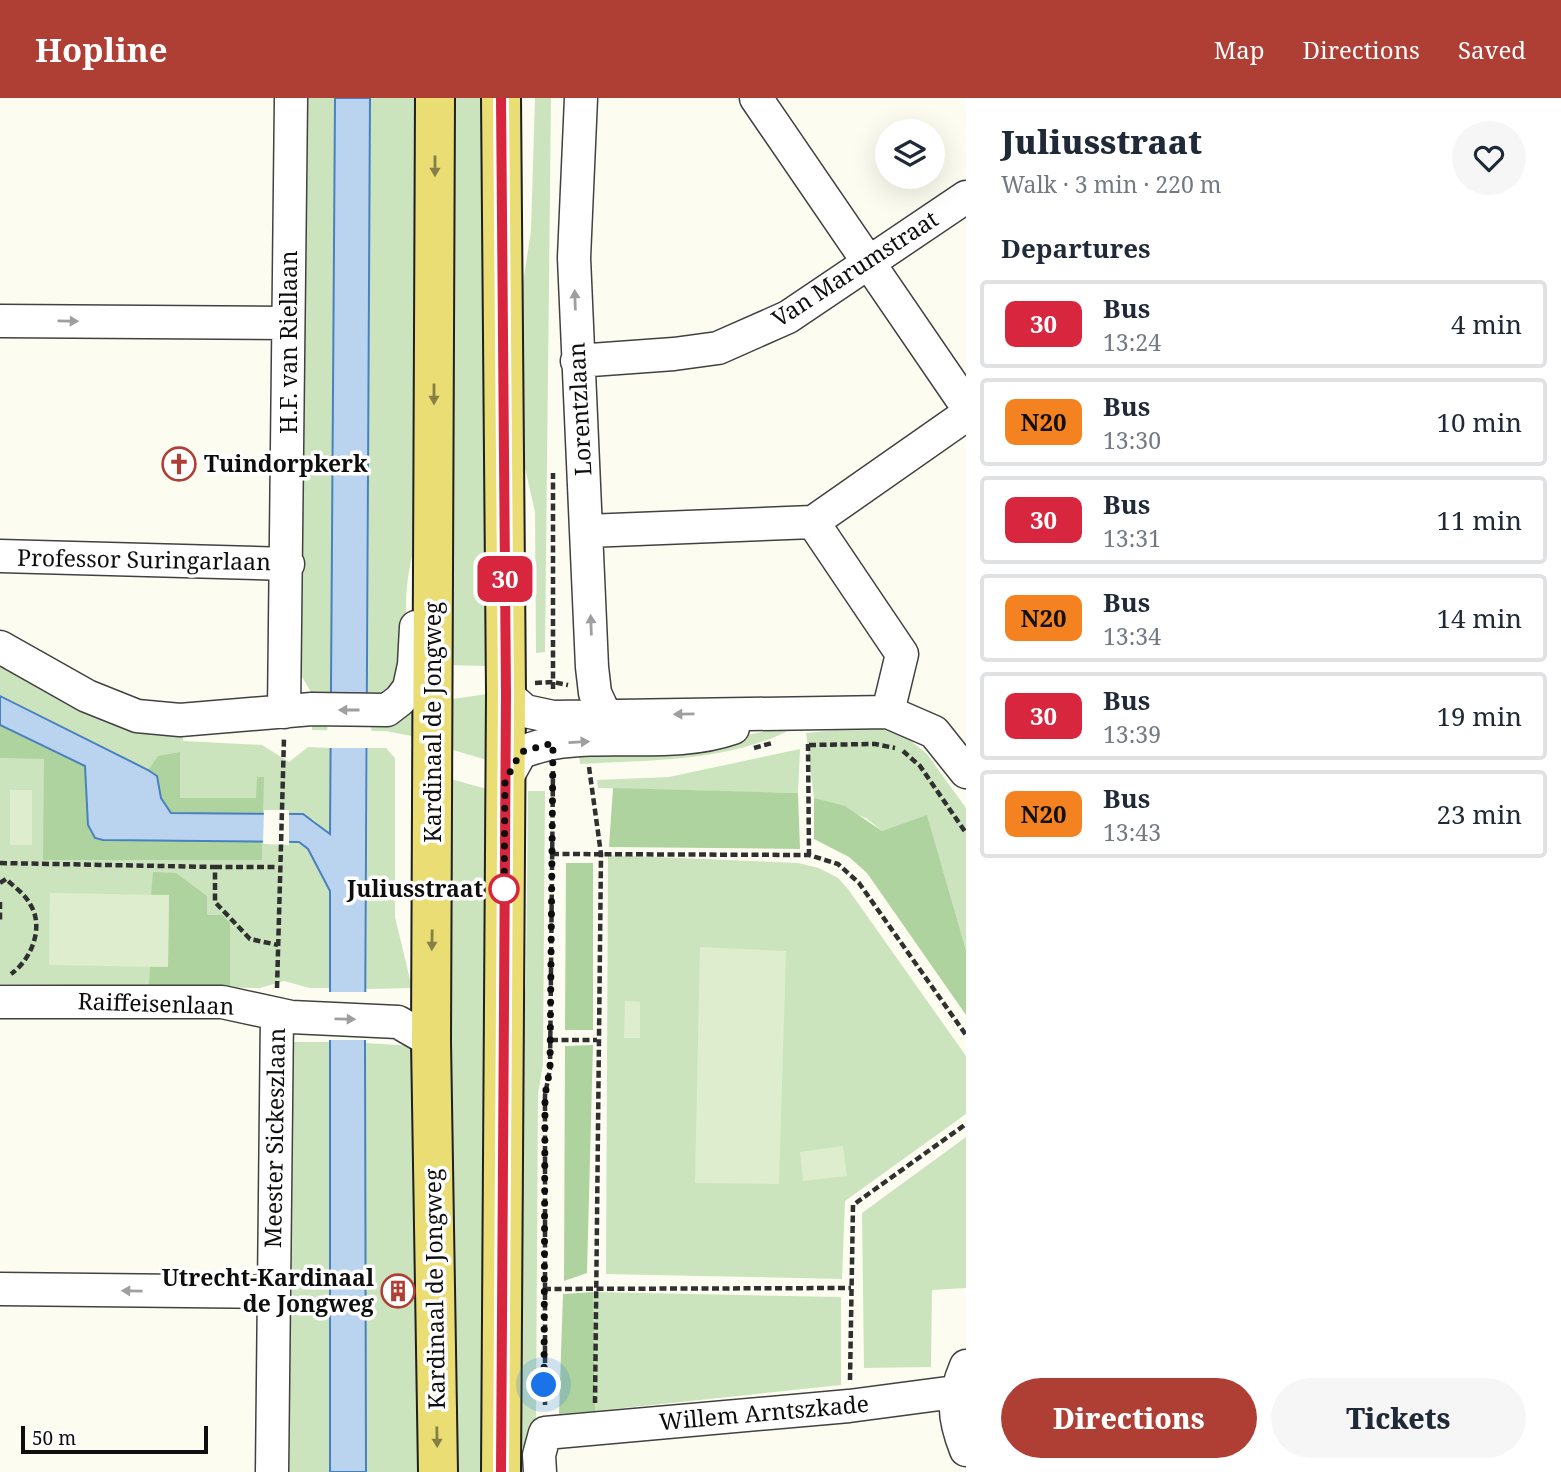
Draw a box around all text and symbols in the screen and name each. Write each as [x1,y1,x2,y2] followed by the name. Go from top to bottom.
[35,27,168,72] text: Hopline
[1214,33,1265,66] text: Map
[1303,33,1420,66] text: Directions
[1458,33,1526,66] text: Saved
[875,119,945,189] map controls
[875,119,945,189] button: layers
[1001,119,1202,164] text: Juliusstraat
[1452,121,1526,195] button: heart
[429,155,441,177] one-way arrow
[1001,168,1221,200] text: Walk · 3 min · 220 m
[765,202,944,334] street label: Van Marumstraat
[1001,230,1151,266] text: Departures
[272,250,304,434] street label: H.F. van Riellaan
[570,288,581,310] one-way arrow
[1103,290,1150,326] text: Bus
[1451,306,1522,342] text: 4 min
[1030,307,1057,340] text: 30
[57,315,79,327] one-way arrow
[1103,326,1161,358] text: 13:24
[560,342,598,476] street label: Lorentzlaan
[428,383,440,405] one-way arrow
[1103,388,1150,424] text: Bus
[1437,404,1522,440] text: 10 min
[1020,405,1067,438] text: N20
[1103,424,1161,456] text: 13:30
[160,445,198,483] church icon: Tuindorpkerk
[204,447,368,479] place label: Tuindorpkerk
[1103,486,1150,522] text: Bus
[1437,502,1522,538] text: 11 min
[1030,503,1057,536] text: 30
[1103,522,1161,554] text: 13:31
[17,541,271,577] street label: Professor Suringarlaan
[474,556,536,602] line badge: 30
[491,562,519,595] text: 30
[1103,584,1150,620] text: Bus
[1437,600,1522,636] text: 14 min
[416,601,448,842] street label: Kardinaal de Jongweg
[1020,601,1067,634] text: N20
[585,613,596,635] one-way arrow
[1103,620,1161,652] text: 13:34
[1103,682,1150,718] text: Bus
[1437,698,1522,734] text: 19 min
[1030,699,1057,732] text: 30
[338,704,360,716] one-way arrow
[673,708,695,720] one-way arrow
[1103,718,1161,750] text: 13:39
[569,736,591,747] one-way arrow
[1103,780,1150,816] text: Bus
[1437,796,1522,832] text: 23 min
[1020,797,1067,830] text: N20
[1103,816,1161,848] text: 13:43
[346,872,483,904] place label: Juliusstraat
[489,874,519,904] marker: Juliusstraat
[426,929,438,951] one-way arrow
[77,984,235,1022] street label: Raiffeisenlaan
[334,1013,356,1024] one-way arrow
[256,1027,292,1248] street label: Meester Sickeszlaan
[416,1168,452,1410] street label: Kardinaal de Jongweg
[162,1261,374,1319] place label: Utrecht-Kardinaal de Jongweg
[379,1272,417,1310] building icon: Utrecht-Kardinaal de Jongweg
[121,1285,143,1296] one-way arrow
[526,1367,561,1402] your location
[1001,1378,1257,1458] button: Directions
[1271,1378,1526,1458] button: Tickets
[658,1387,870,1437] street label: Willem Arntszkade
[21,1423,208,1455] scale bar
[32,1425,76,1451] text: 50 m
[432,1426,443,1448] one-way arrow

